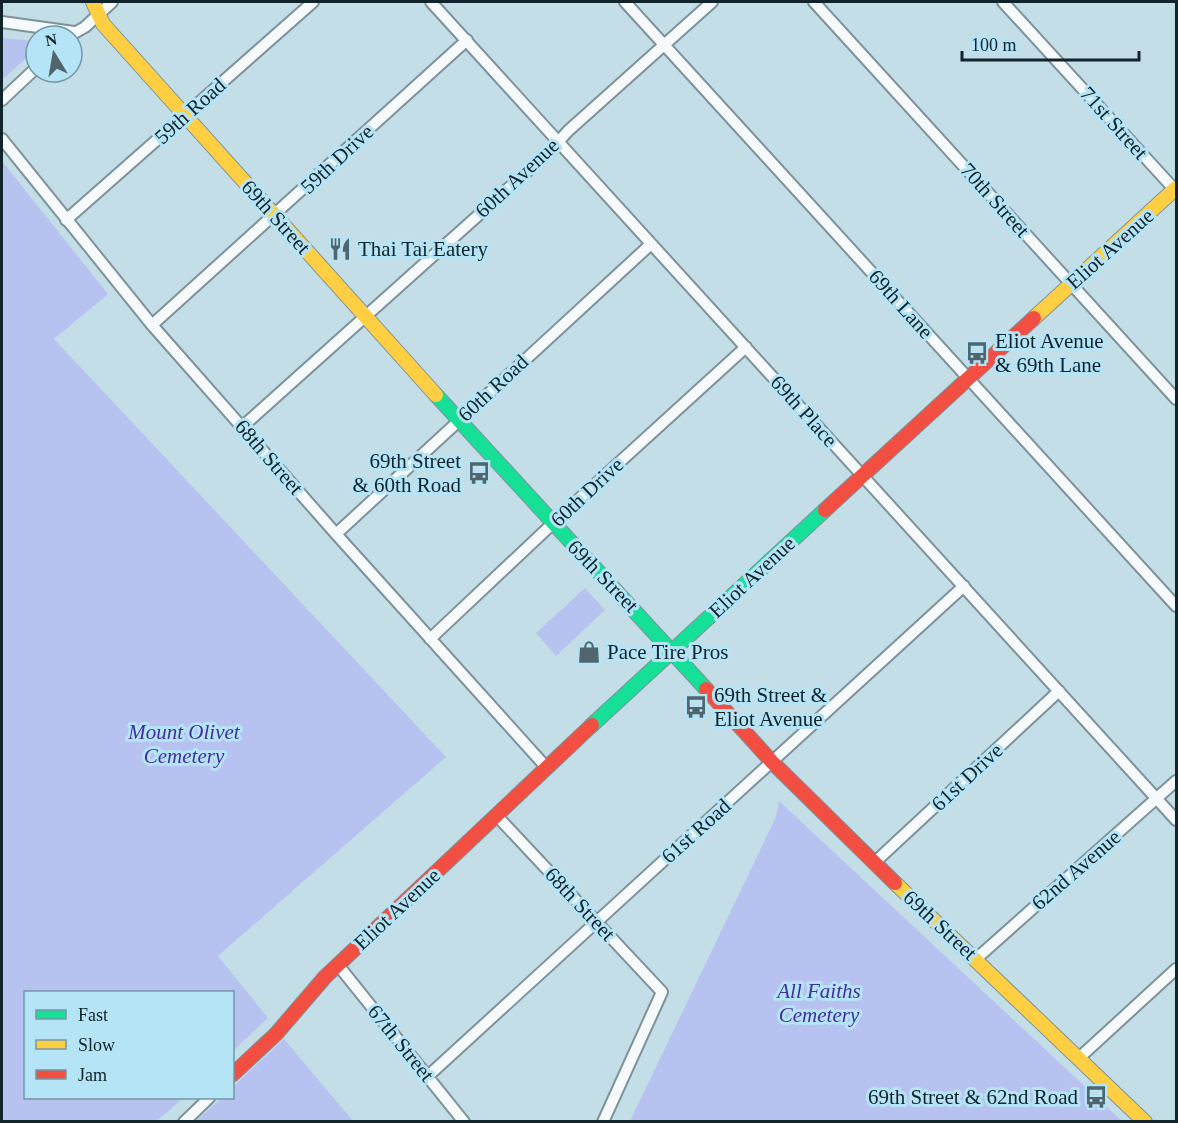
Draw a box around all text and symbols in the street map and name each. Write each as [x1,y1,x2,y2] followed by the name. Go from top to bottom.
[24,24,84,84] north arrow
[962,24,1139,62] scale bar
[44,30,59,49] text: N
[971,35,1017,55] text: 100 m
[150,73,231,149] street label: 59th Road
[1075,82,1153,164] street label: 71st Street
[296,119,378,199] street label: 59th Drive
[470,133,564,223] street label: 60th Avenue
[955,158,1035,242] street label: 70th Street
[236,175,316,259] street label: 69th Street
[1062,204,1158,294] street label: Eliot Avenue
[327,236,353,262] restaurant icon: Thai Tai Eatery
[358,237,488,261] place label: Thai Tai Eatery
[864,265,938,343] street label: 69th Lane
[995,329,1104,377] place label: Eliot Avenue & 69th Lane
[964,340,990,366] bus stop icon: Eliot Avenue & 69th Lane
[453,349,533,426] street label: 60th Road
[766,370,842,452] street label: 69th Place
[230,415,308,500] street label: 68th Street
[353,449,461,497] place label: 69th Street & 60th Road
[546,452,628,532] street label: 60th Drive
[466,460,492,486] bus stop icon: 69th Street & 60th Road
[704,531,800,623] street label: Eliot Avenue
[563,535,644,617] street label: 69th Street
[576,639,602,665] shop icon: Pace Tire Pros
[607,640,728,664] place label: Pace Tire Pros
[714,683,827,731] place label: 69th Street & Eliot Avenue
[683,694,709,720] bus stop icon: 69th Street & Eliot Avenue
[127,720,241,768] park label: Mount Olivet Cemetery
[927,738,1007,816] street label: 61st Drive
[657,793,736,868] street label: 61st Road
[1027,825,1125,915] street label: 62nd Avenue
[540,862,620,946] street label: 68th Street
[349,863,445,955] street label: Eliot Avenue
[898,885,982,965] street label: 69th Street
[775,979,861,1027] park label: All Faiths Cemetery
[24,991,234,1099] legend
[363,1000,439,1086] street label: 67th Street
[78,1005,108,1025] text: Fast
[78,1035,115,1055] text: Slow
[78,1065,107,1085] text: Jam
[1083,1084,1109,1110] bus stop icon: 69th Street & 62nd Road
[868,1085,1078,1109] place label: 69th Street & 62nd Road

